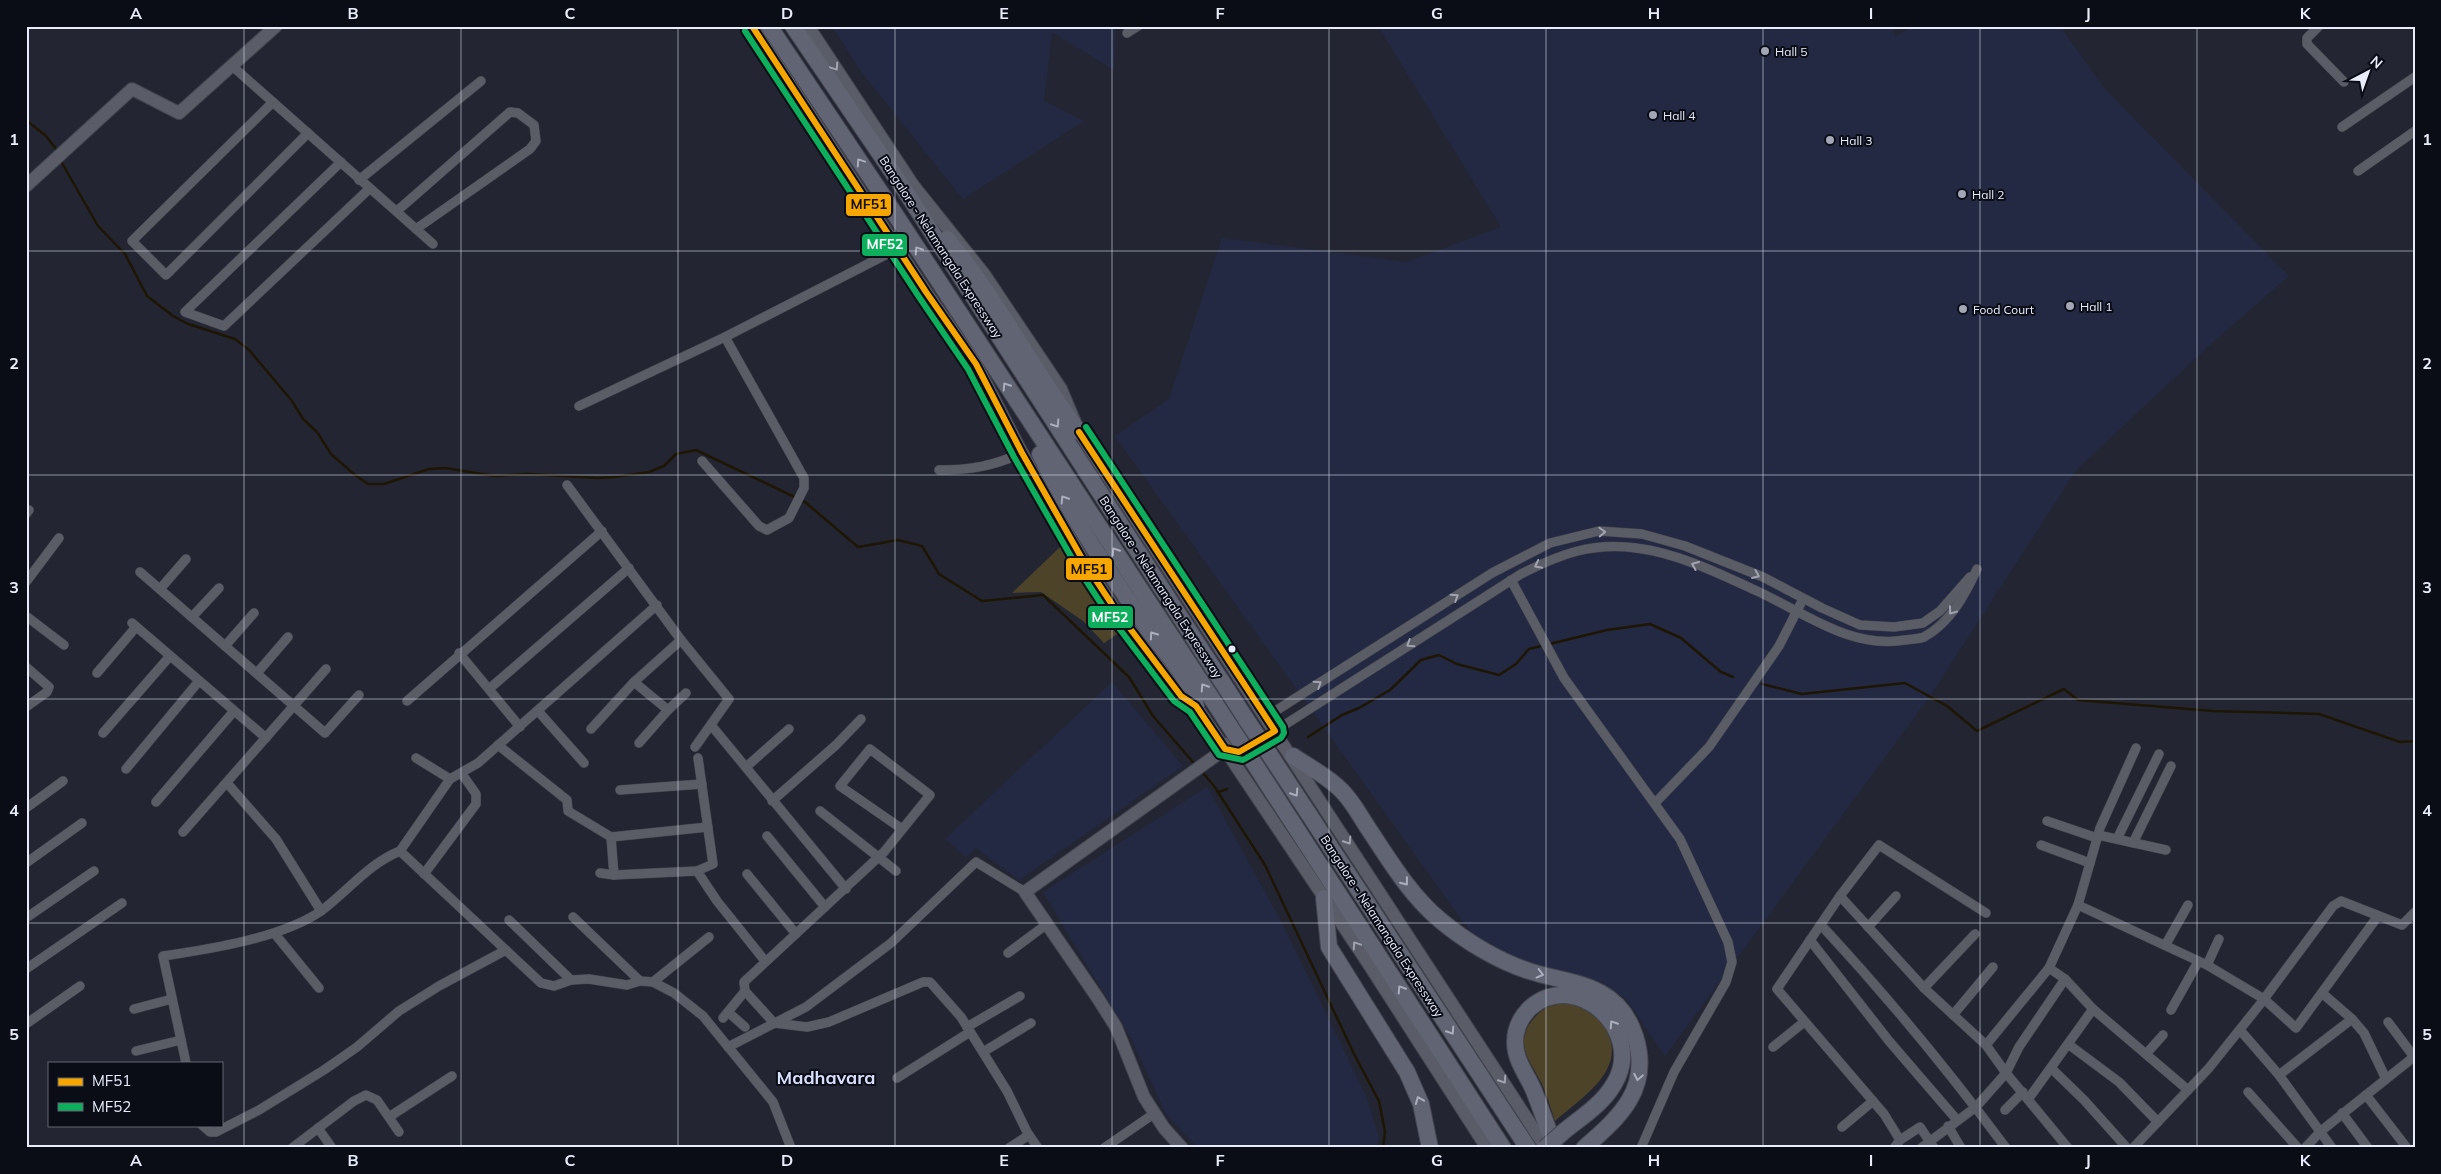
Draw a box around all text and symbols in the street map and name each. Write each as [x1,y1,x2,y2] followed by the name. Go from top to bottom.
[130,3,142,23] text: A
[347,3,359,23] text: B
[565,3,576,23] text: C
[781,3,793,23] text: D
[999,3,1009,23] text: E
[1215,3,1225,23] text: F
[1431,3,1443,23] text: G
[1648,3,1660,23] text: H
[1869,3,1873,23] text: I
[2085,3,2091,23] text: J
[2300,3,2312,23] text: K
[1775,44,1807,59] place label: Hall 5
[1759,45,1771,57] marker: Hall 5
[2344,48,2394,98] north arrow
[2367,52,2386,72] text: N
[829,61,838,71] one-way arrow
[1663,108,1695,123] place label: Hall 4
[1647,109,1659,121] marker: Hall 4
[9,129,19,149] text: 1
[2422,129,2432,149] text: 1
[1840,133,1872,148] place label: Hall 3
[1824,134,1836,146] marker: Hall 3
[876,153,1006,341] street label: Bangalore - Nelamangala Expressway
[857,158,866,167] one-way arrow
[1972,187,2004,202] place label: Hall 2
[1956,188,1968,200] marker: Hall 2
[845,193,892,217] line badge: MF51
[851,195,888,213] text: MF51
[861,233,908,257] line badge: MF52
[867,235,904,253] text: MF52
[915,246,924,256] one-way arrow
[2080,299,2112,314] place label: Hall 1
[2064,300,2076,312] marker: Hall 1
[1973,302,2034,317] place label: Food Court
[1957,303,1969,315] marker: Food Court
[9,353,19,373] text: 2
[2422,353,2432,373] text: 2
[1003,383,1012,392] one-way arrow
[1050,418,1059,428] one-way arrow
[1096,493,1226,681] street label: Bangalore - Nelamangala Expressway
[1061,496,1070,505] one-way arrow
[1598,527,1606,537] one-way arrow
[1112,548,1121,557] one-way arrow
[1065,557,1113,581] line badge: MF51
[1534,559,1543,569] one-way arrow
[1071,560,1108,578] text: MF51
[1691,560,1699,570] one-way arrow
[1752,569,1760,579] one-way arrow
[9,577,19,597] text: 3
[2422,577,2432,597] text: 3
[1449,594,1458,603] one-way arrow
[1087,605,1134,629] line badge: MF52
[1950,605,1958,614] one-way arrow
[1092,608,1129,626] text: MF52
[1150,632,1159,641] one-way arrow
[1407,637,1416,647] one-way arrow
[1227,644,1237,654] unlabelled marker
[1312,681,1321,691] one-way arrow
[1201,683,1211,692] one-way arrow
[1288,788,1298,797] one-way arrow
[9,800,19,820] text: 4
[2422,800,2432,820] text: 4
[1317,832,1447,1020] street label: Bangalore - Nelamangala Expressway
[1342,835,1351,845] one-way arrow
[1399,876,1407,885] one-way arrow
[1353,941,1362,951] one-way arrow
[1536,968,1545,979] one-way arrow
[1397,986,1407,995] one-way arrow
[1609,1020,1619,1029] one-way arrow
[9,1024,19,1044] text: 5
[2422,1024,2432,1044] text: 5
[1445,1025,1454,1035] one-way arrow
[48,1062,222,1126] legend
[777,1066,875,1089] district label: Madhavara
[92,1071,131,1090] text: MF51
[1633,1073,1643,1081] one-way arrow
[1496,1075,1506,1084] one-way arrow
[92,1097,131,1116] text: MF52
[1415,1097,1425,1105] one-way arrow
[130,1150,142,1170] text: A
[347,1150,359,1170] text: B
[565,1150,576,1170] text: C
[781,1150,793,1170] text: D
[999,1150,1009,1170] text: E
[1215,1150,1225,1170] text: F
[1431,1150,1443,1170] text: G
[1648,1150,1660,1170] text: H
[1869,1150,1873,1170] text: I
[2085,1150,2091,1170] text: J
[2300,1150,2312,1170] text: K

